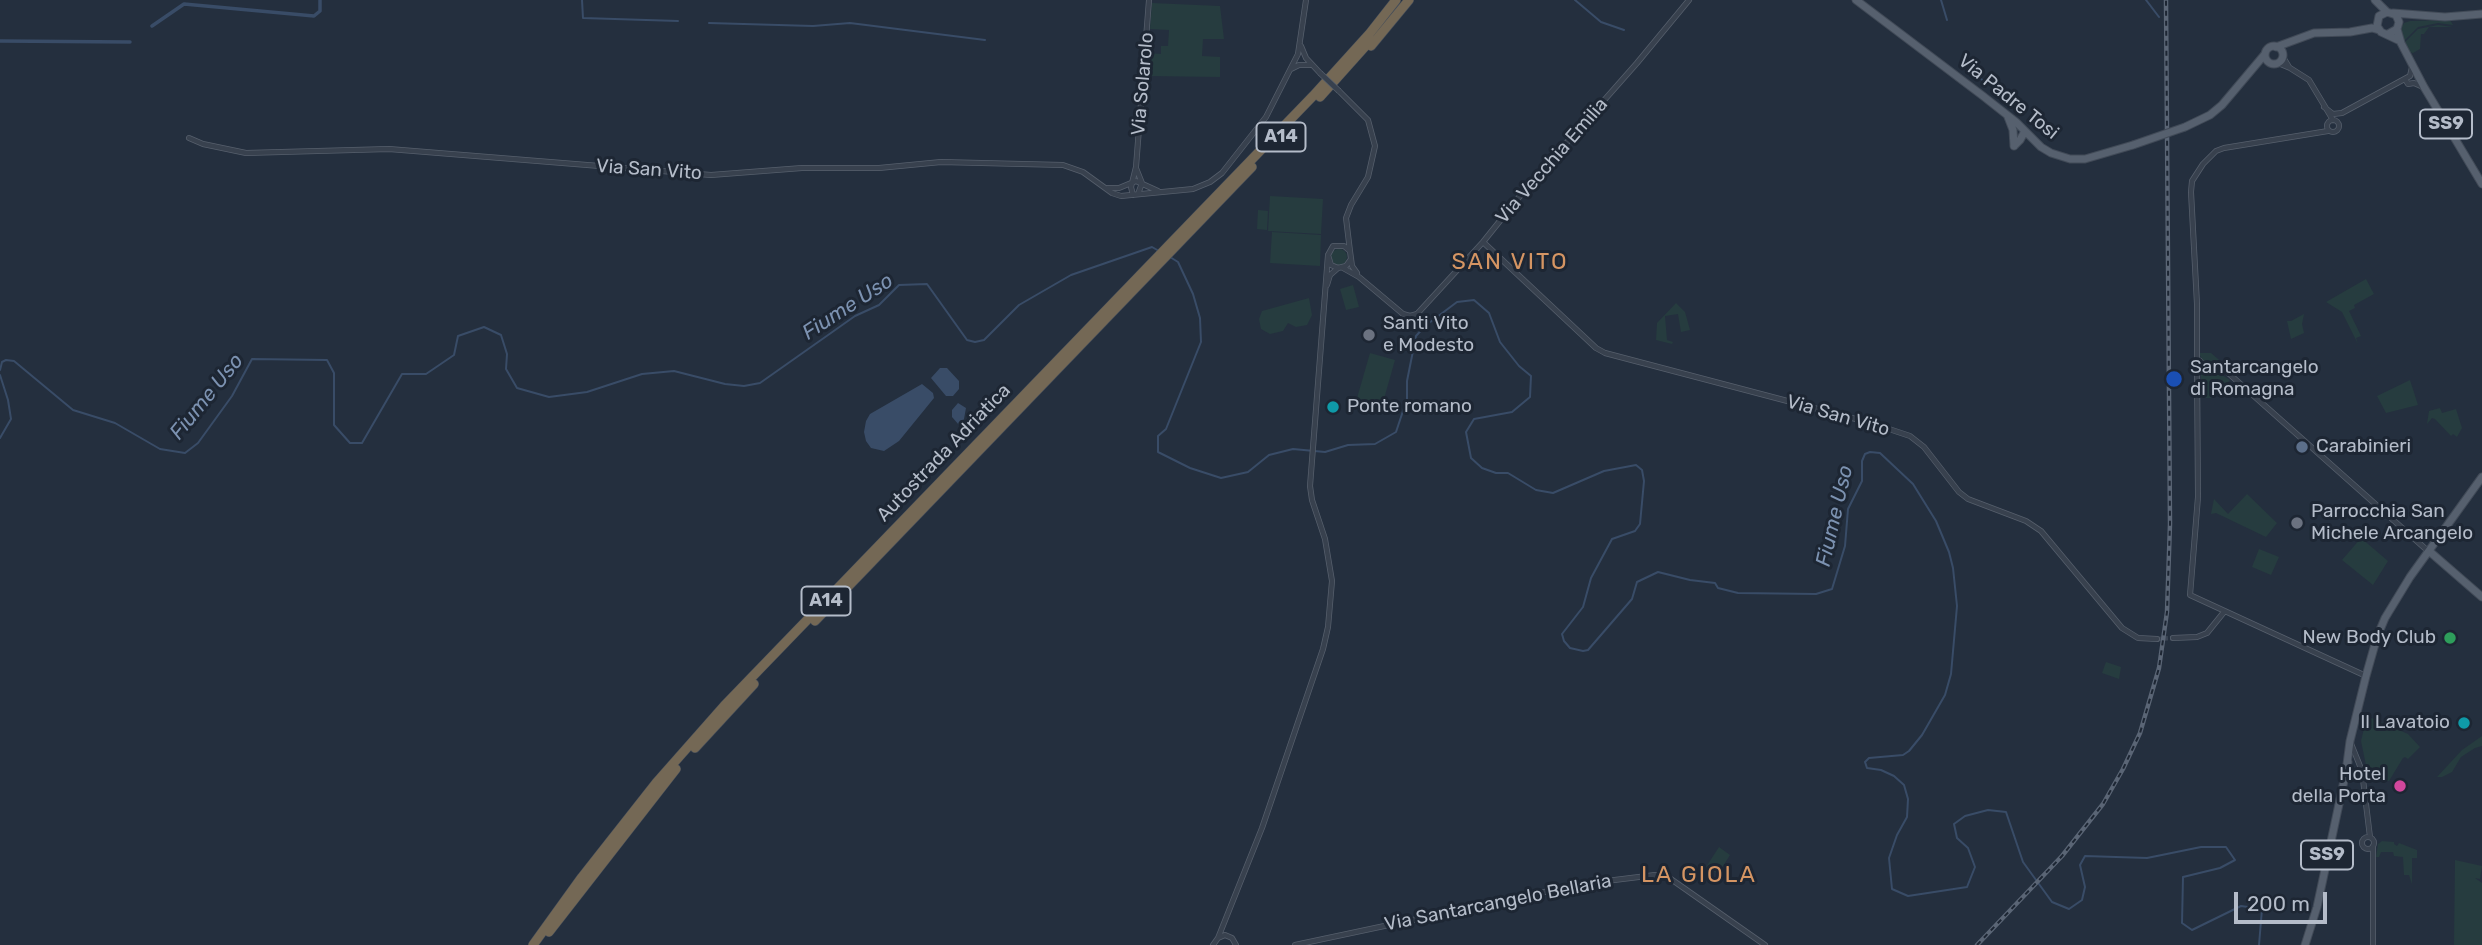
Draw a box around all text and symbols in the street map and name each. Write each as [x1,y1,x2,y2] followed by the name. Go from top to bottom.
[1127,31,1159,137] street label: Via Solarolo
[1953,50,2063,144] street label: Via Padre Tosi
[1491,93,1613,229] street label: Via Vecchia Emilia
[2420,110,2472,139] road number: SS9
[1256,122,1306,152] road number: A14
[595,155,703,185] street label: Via San Vito
[1453,248,1567,276] district label: SAN VITO
[798,268,898,346] water label: Fiume Uso
[1383,313,1474,357] place label: Santi Vito e Modesto
[1361,327,1377,343] marker: Santi Vito e Modesto
[165,349,249,445] water label: Fiume Uso
[2190,357,2319,401] place label: Santarcangelo di Romagna
[2164,369,2184,389] marker: Santarcangelo di Romagna
[872,379,1016,527] street label: Autostrada Adriatica
[1784,390,1892,442] street label: Via San Vito
[1347,396,1472,418] place label: Ponte romano
[1325,399,1341,415] marker: Ponte romano
[2316,436,2411,458] place label: Carabinieri
[2294,439,2310,455] marker: Carabinieri
[1811,463,1859,569] water label: Fiume Uso
[2311,501,2473,545] place label: Parrocchia San Michele Arcangelo
[2289,515,2305,531] marker: Parrocchia San Michele Arcangelo
[802,586,850,616] road number: A14
[2302,627,2436,649] place label: New Body Club
[2442,630,2458,646] marker: New Body Club
[2360,712,2450,734] place label: Il Lavatoio
[2456,715,2472,731] marker: Il Lavatoio
[2292,764,2386,808] place label: Hotel della Porta
[2392,778,2408,794] marker: Hotel della Porta
[2301,840,2353,870] road number: SS9
[1642,861,1756,889] district label: LA GIOLA
[1383,870,1613,936] street label: Via Santarcangelo Bellaria
[2237,878,2330,922] scale bar
[2247,891,2310,916] text: 200 m

